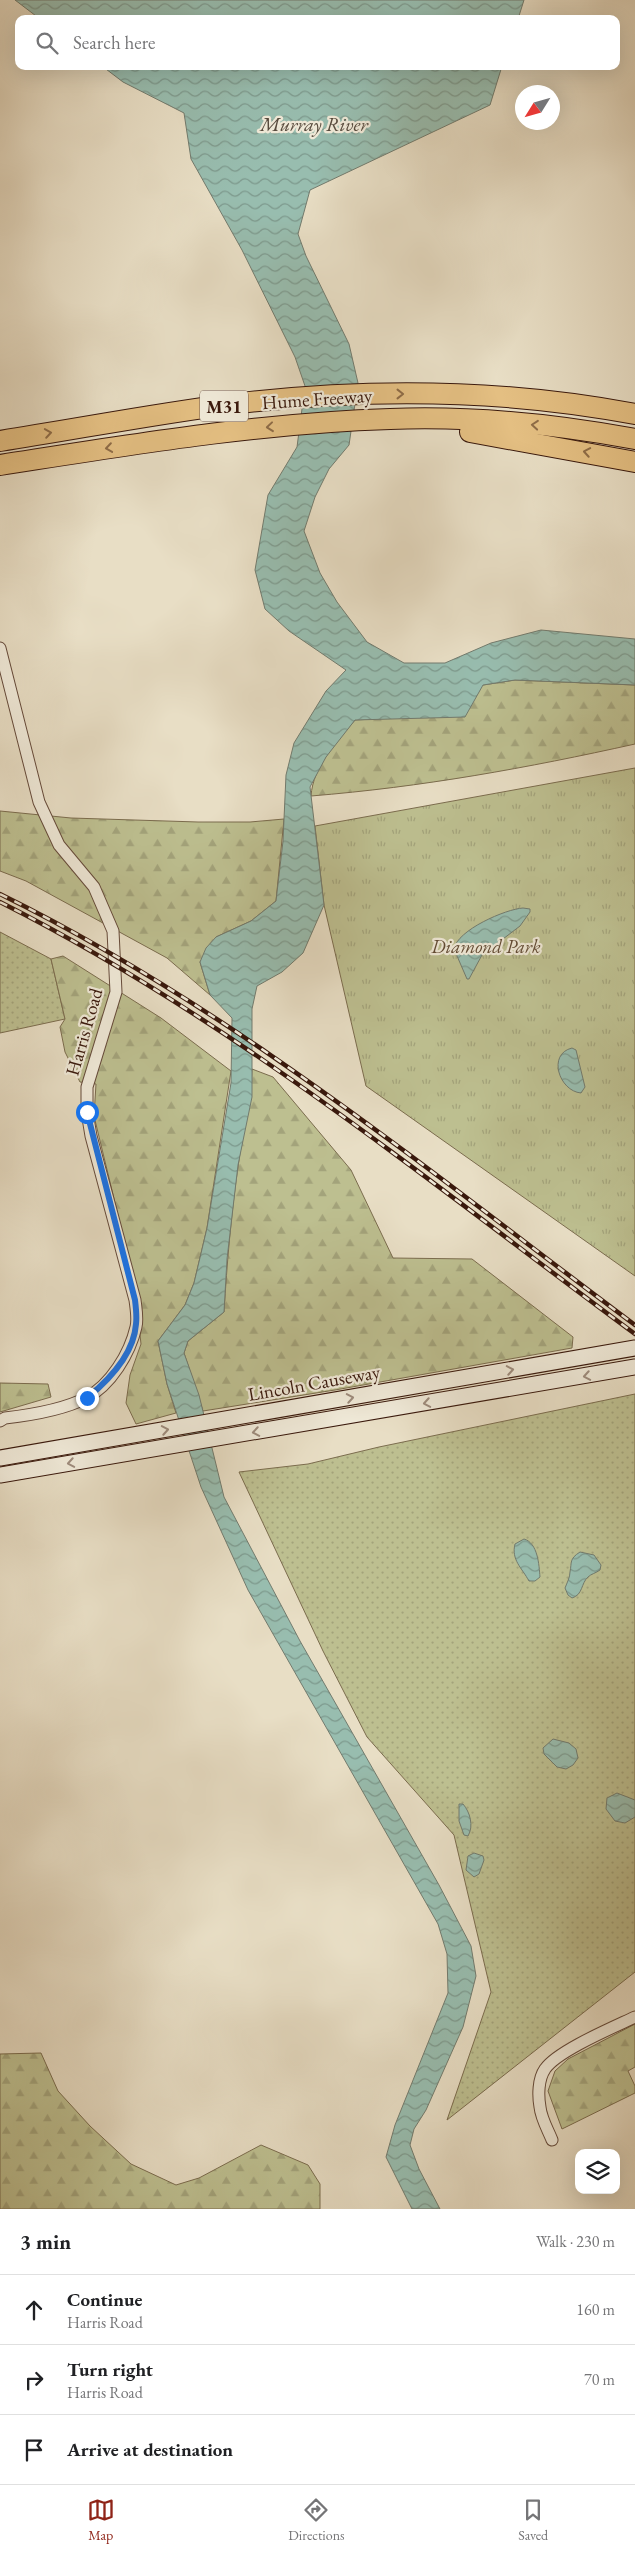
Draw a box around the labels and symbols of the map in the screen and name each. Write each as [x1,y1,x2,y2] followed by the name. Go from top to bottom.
[515,85,560,130] north arrow
[259,111,369,137] water label: Murray River
[261,383,374,415] street label: Hume Freeway
[397,389,405,400] one-way arrow
[200,391,248,422] road number: M31
[530,420,538,431] one-way arrow
[266,421,274,432] one-way arrow
[44,429,53,439] one-way arrow
[105,442,113,453] one-way arrow
[583,448,592,458] one-way arrow
[430,934,541,959] park label: Diamond Park
[60,985,109,1079] street label: Harris Road
[76,1101,99,1124] route start
[246,1359,383,1407] street label: Lincoln Causeway
[506,1365,514,1375] one-way arrow
[583,1370,591,1380] one-way arrow
[76,1387,99,1410] route end
[345,1393,354,1403] one-way arrow
[422,1397,431,1407] one-way arrow
[160,1425,169,1435] one-way arrow
[252,1427,260,1437] one-way arrow
[67,1458,76,1468] one-way arrow

